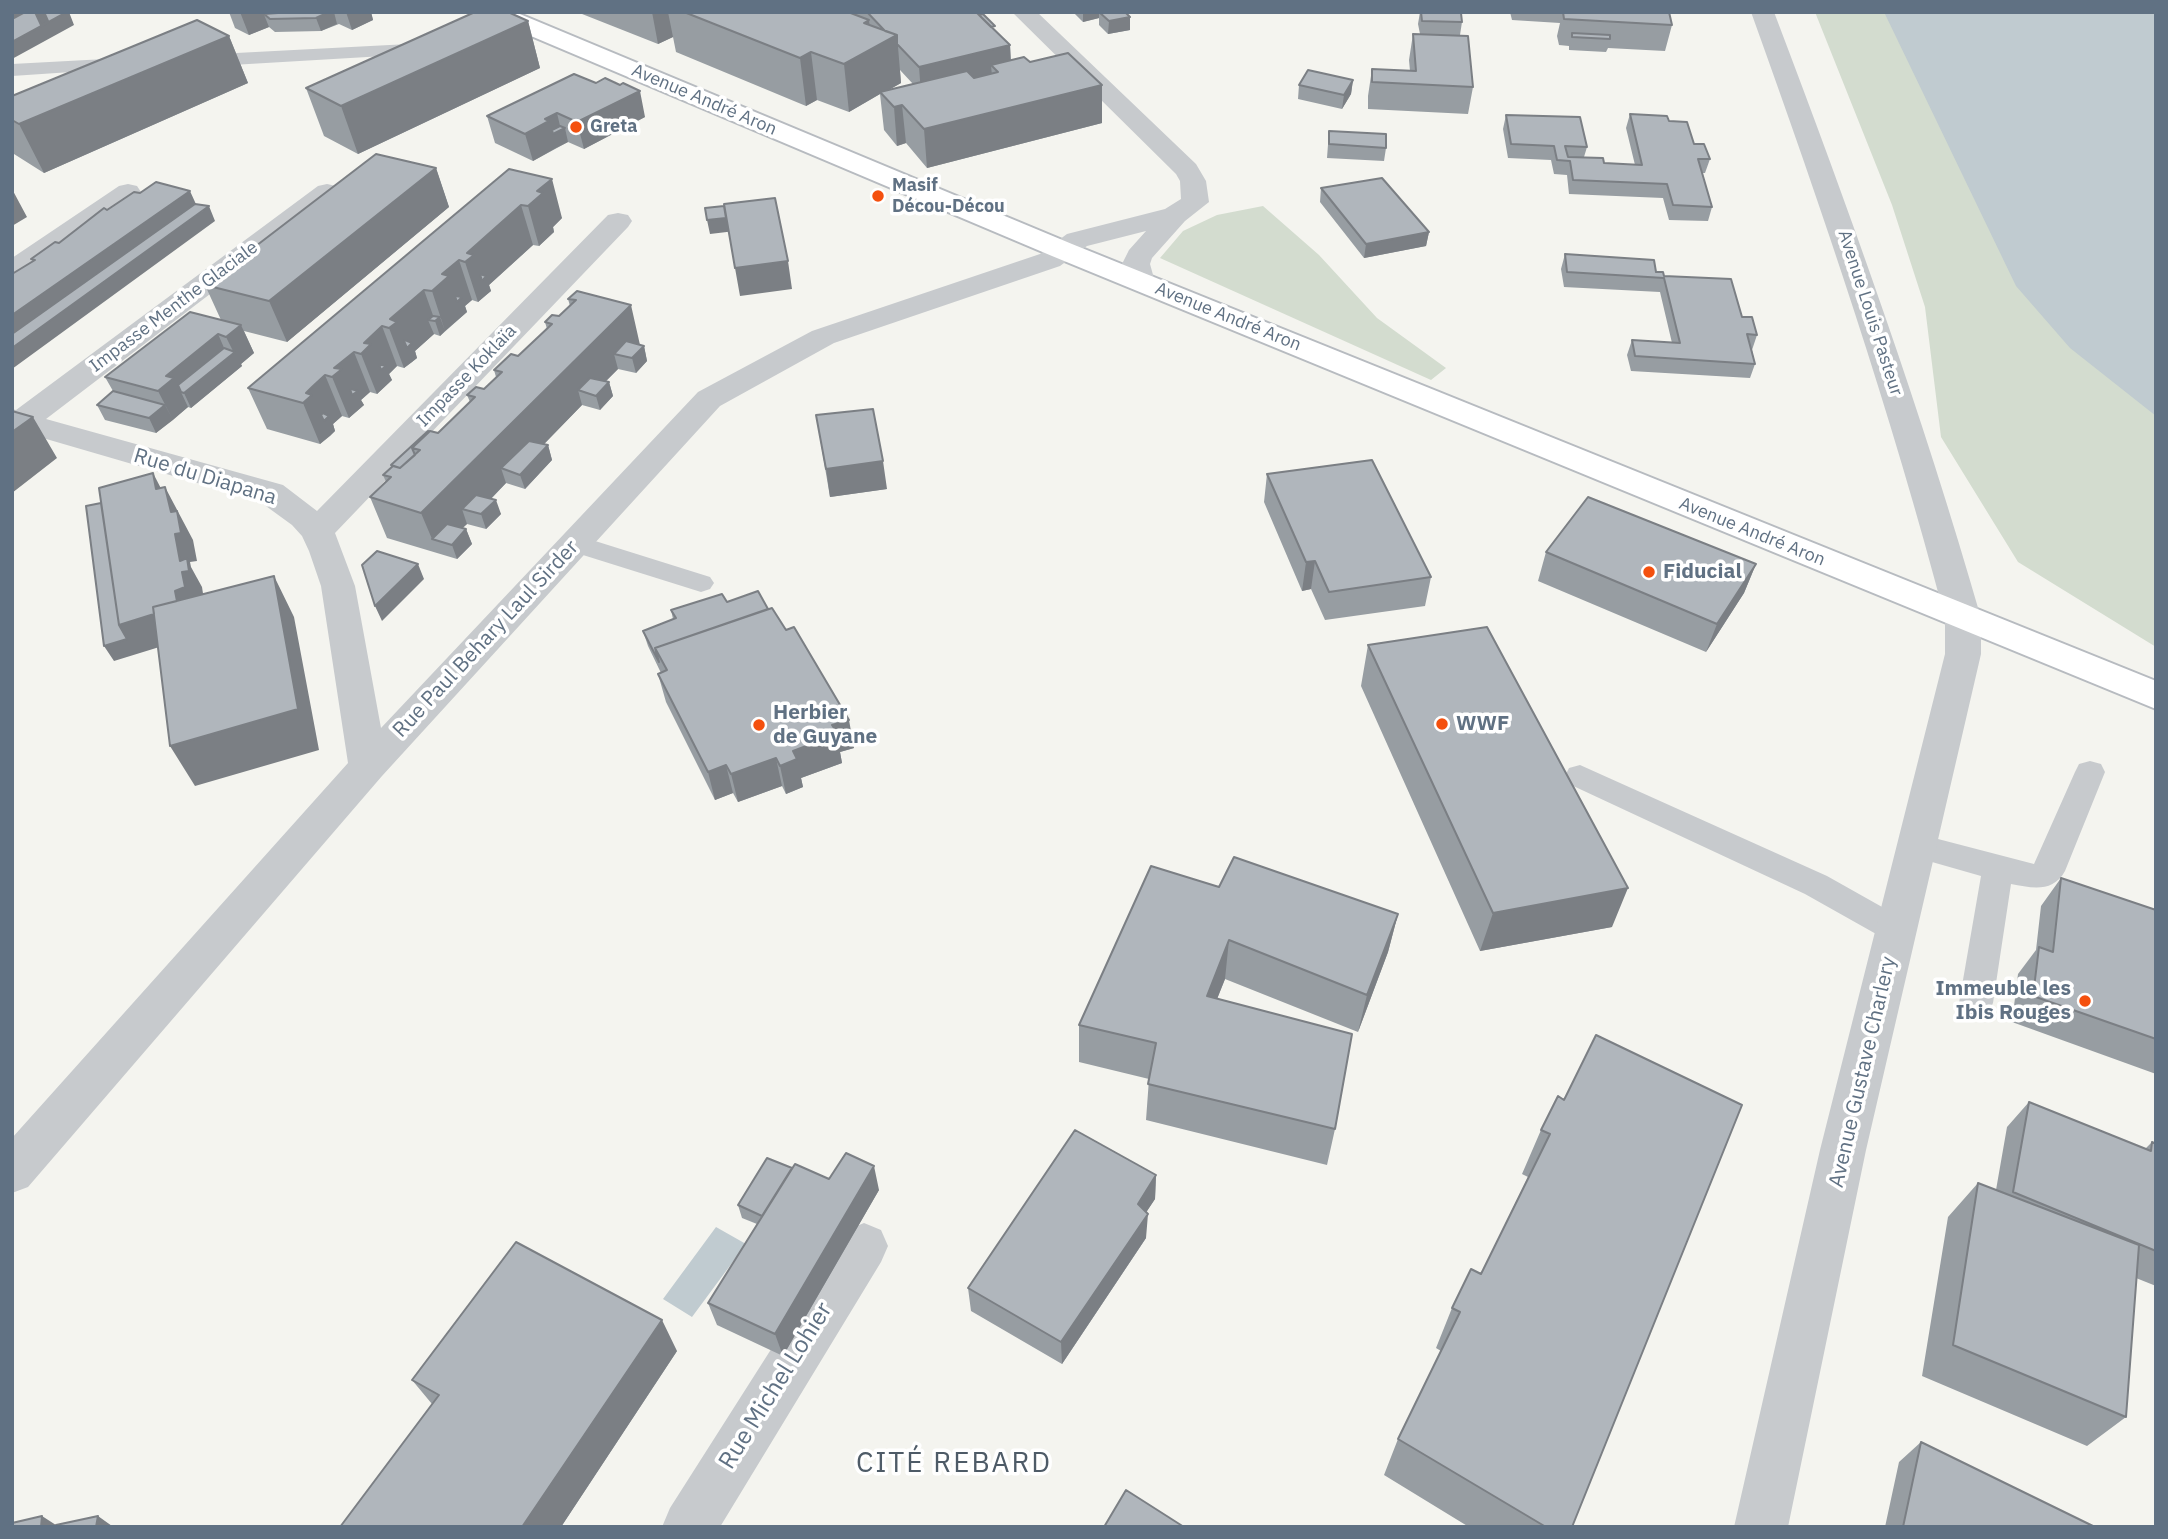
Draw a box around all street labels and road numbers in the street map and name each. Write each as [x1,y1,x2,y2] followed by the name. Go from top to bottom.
[628,60,780,140] street label: Avenue André Aron
[1833,227,1907,399] street label: Avenue Louis Pasteur
[86,237,262,377] street label: Impasse Menthe Glaciale
[1152,278,1304,356] street label: Avenue André Aron
[413,320,521,432] street label: Impasse Koklaïa
[131,443,279,511] street label: Rue du Diapana
[1676,493,1828,571] street label: Avenue André Aron
[388,535,584,743] street label: Rue Paul Behary Laul Sirder
[1824,954,1902,1190] street label: Avenue Gustave Charlery
[713,1297,839,1475] street label: Rue Michel Lohier

